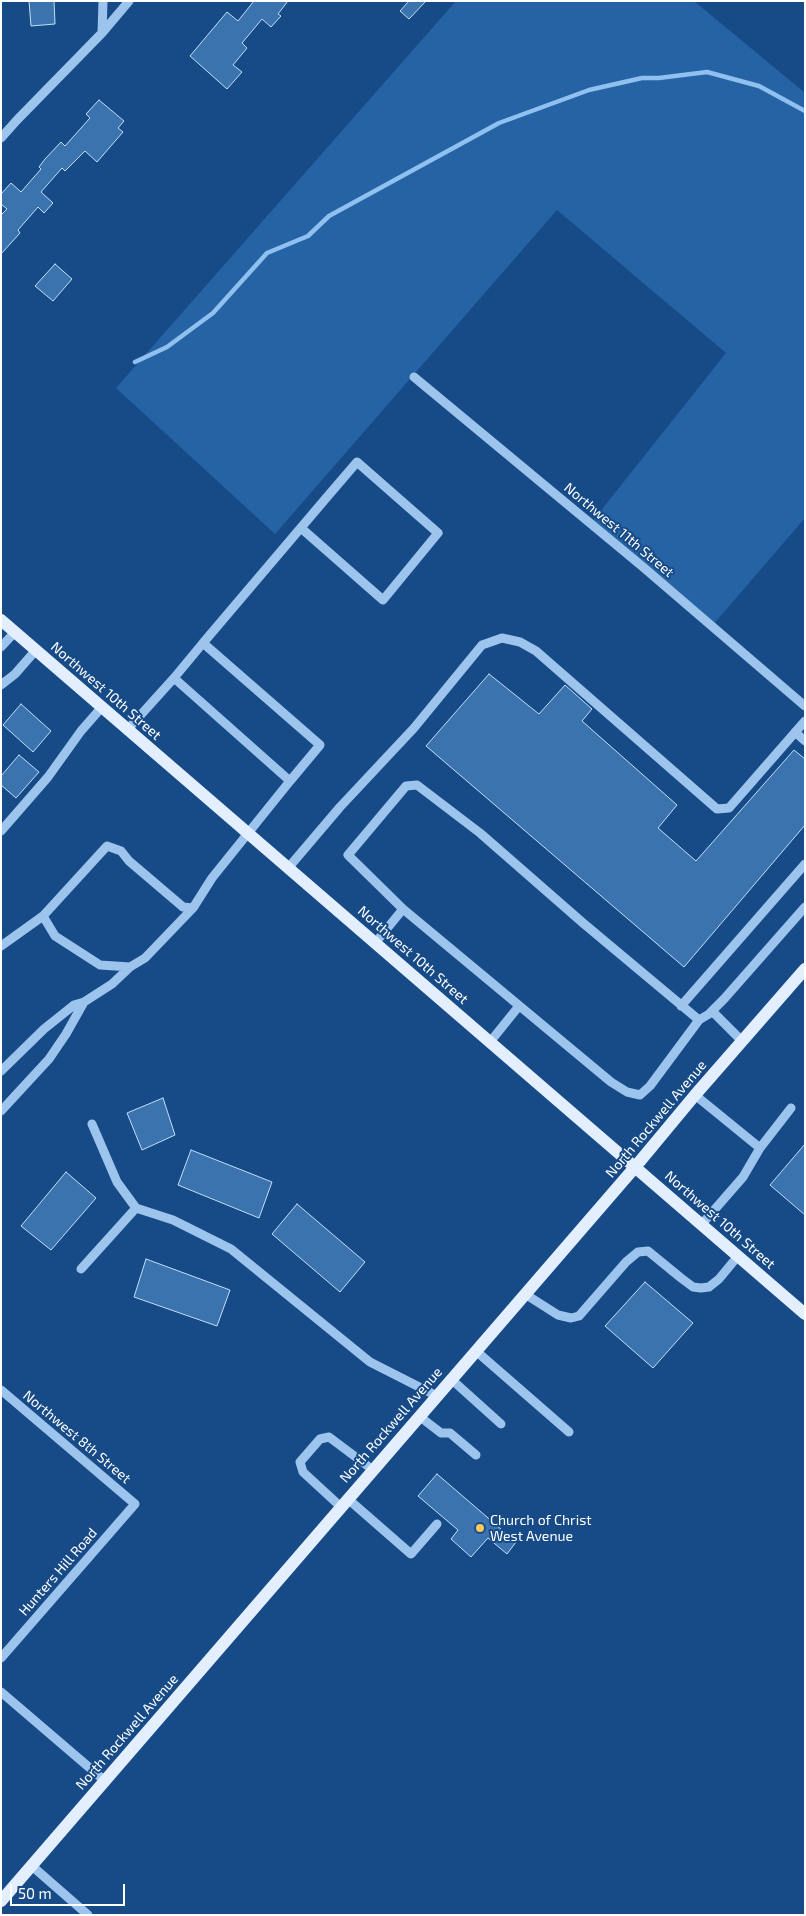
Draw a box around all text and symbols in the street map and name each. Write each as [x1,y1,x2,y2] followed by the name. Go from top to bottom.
[561,479,677,581] street label: Northwest 11th Street
[47,638,165,744] street label: Northwest 10th Street
[354,902,472,1008] street label: Northwest 10th Street
[602,1057,710,1181] street label: North Rockwell Avenue
[661,1167,779,1273] street label: Northwest 10th Street
[336,1364,446,1486] street label: North Rockwell Avenue
[20,1387,134,1487] street label: Northwest 8th Street
[490,1512,592,1544] place label: Church of Christ West Avenue
[474,1522,486,1534] marker: Church of Christ West Avenue
[15,1525,101,1619] street label: Hunters Hill Road
[72,1671,182,1793] street label: North Rockwell Avenue
[12,1874,128,1906] scale bar
[18,1884,52,1902] text: 50 m

